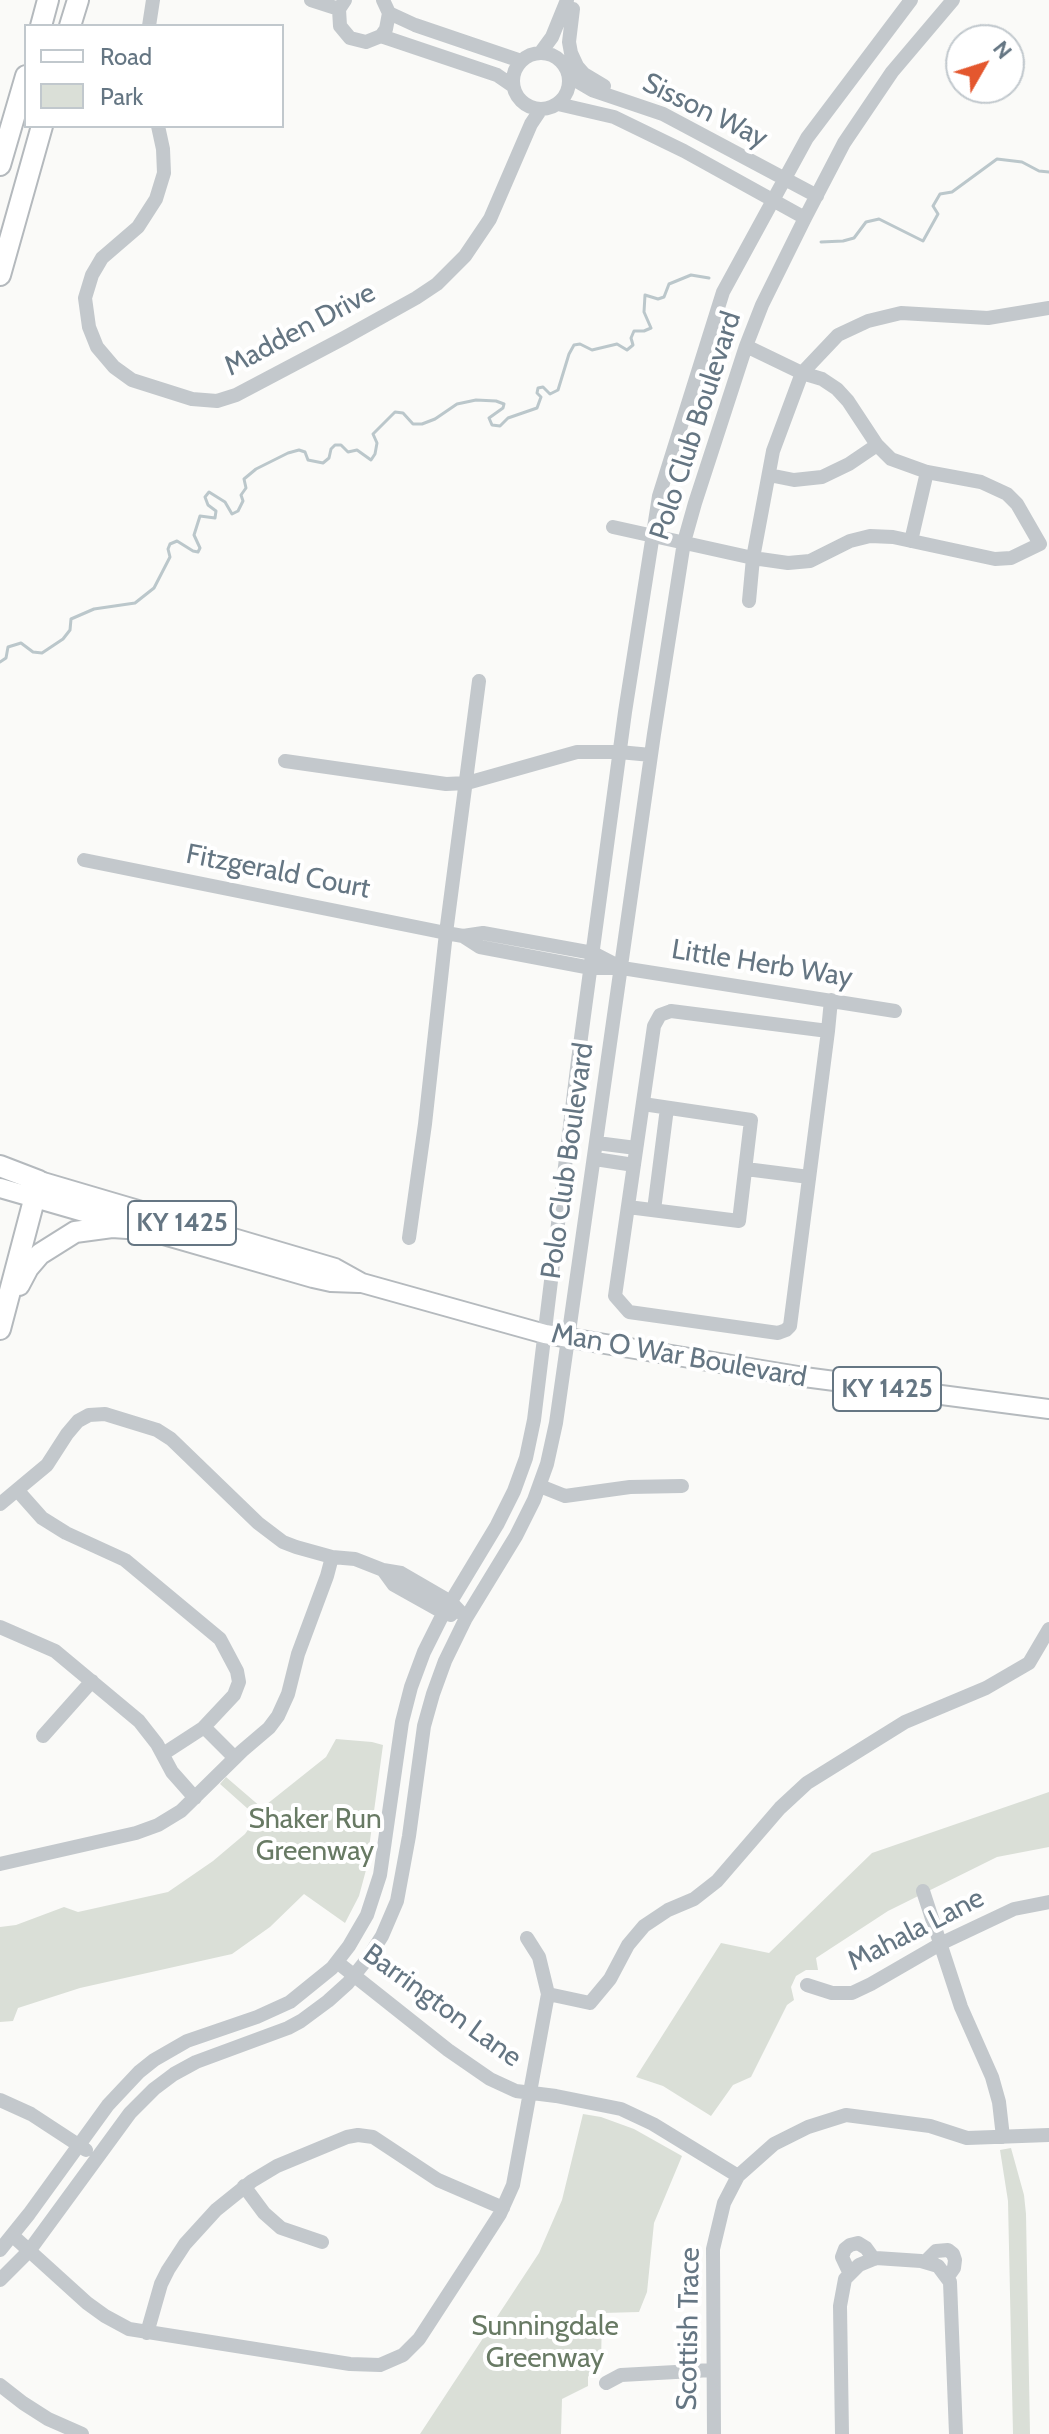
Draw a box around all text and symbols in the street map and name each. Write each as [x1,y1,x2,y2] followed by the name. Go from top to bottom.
[24,24,284,128] legend
[945,24,1025,104] north arrow
[987,35,1018,64] text: N
[100,42,152,71] text: Road
[637,66,773,156] street label: Sisson Way
[100,82,143,111] text: Park
[219,276,381,384] street label: Madden Drive
[643,308,749,544] street label: Polo Club Boulevard
[183,838,373,906] street label: Fitzgerald Court
[669,933,855,995] street label: Little Herb Way
[535,1041,601,1281] street label: Polo Club Boulevard
[128,1201,236,1245] road number: KY 1425
[549,1317,809,1395] street label: Man O War Boulevard
[833,1367,941,1411] road number: KY 1425
[248,1803,382,1869] park label: Shaker Run Greenway
[842,1881,990,1979] street label: Mahala Lane
[356,1937,528,2075] street label: Barrington Lane
[671,2247,707,2411] street label: Scottish Trace
[471,2310,619,2376] park label: Sunningdale Greenway

